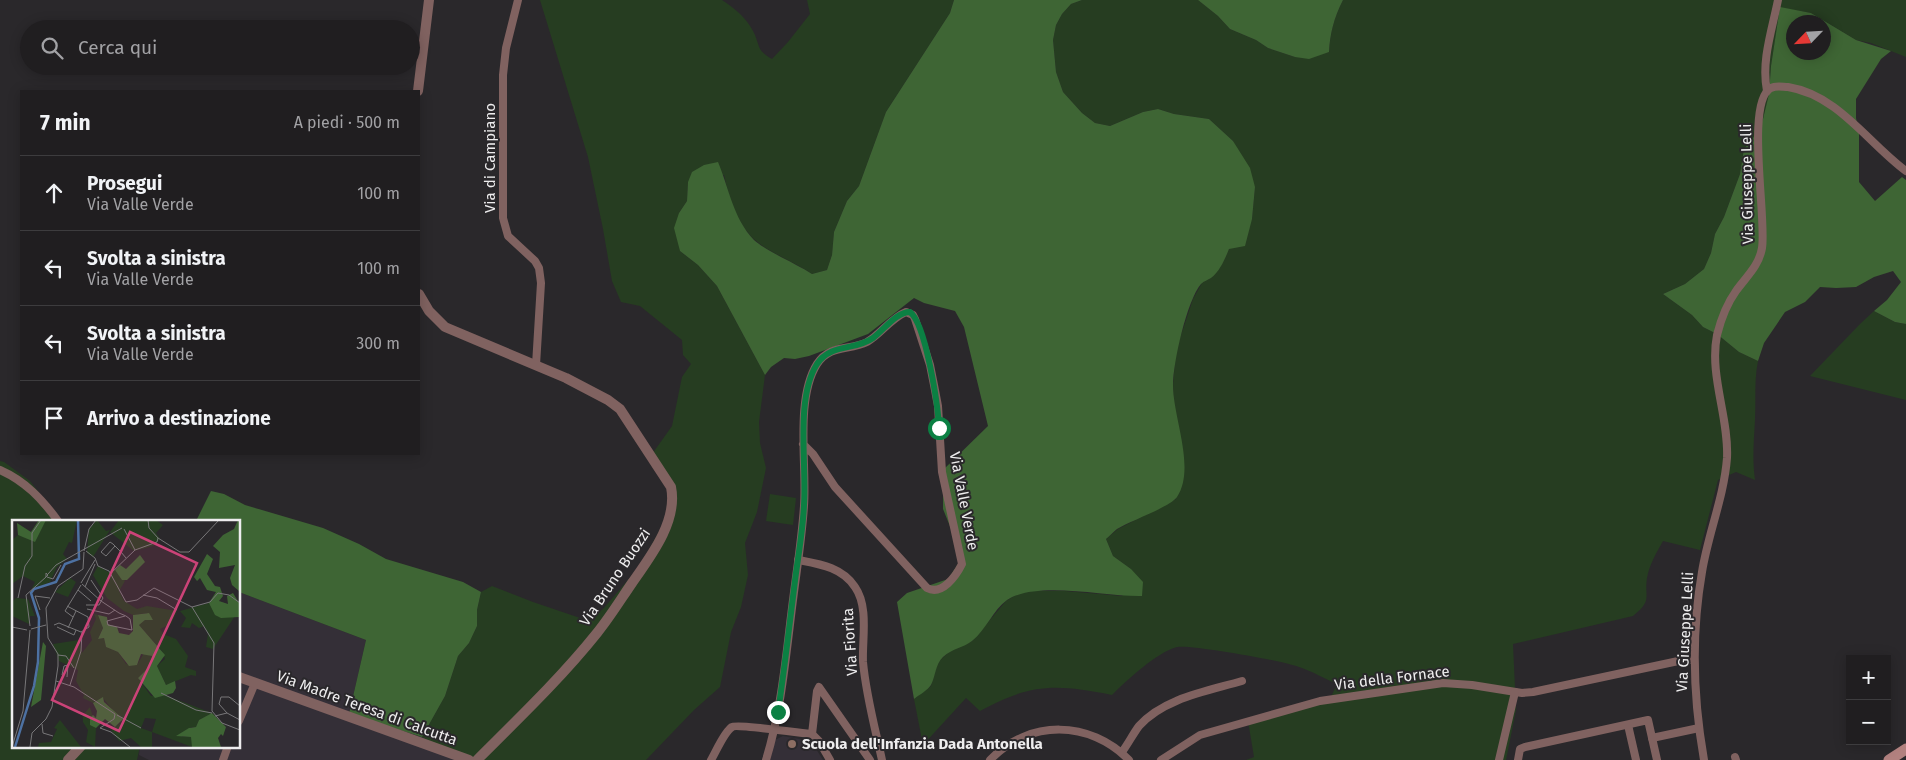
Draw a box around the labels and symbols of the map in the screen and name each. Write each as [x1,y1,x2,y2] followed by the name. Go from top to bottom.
[1786,15,1831,60] north arrow
[481,103,499,213] street label: Via di Campiano
[1737,124,1757,244] street label: Via Giuseppe Lelli
[928,417,951,440] route start
[946,450,982,552] street label: Via Valle Verde
[12,520,240,748] inset map
[576,525,654,629] street label: Via Bruno Buozzi
[1673,571,1697,693] street label: Via Giuseppe Lelli
[839,607,861,677] street label: Via Fiorita
[1333,662,1451,694] street label: Via della Fornace
[274,667,460,749] street label: Via Madre Teresa di Calcutta
[767,701,790,724] route end
[802,735,1043,753] place label: Scuola dell'Infanzia Dada Antonella
[786,738,798,750] marker: Scuola dell'Infanzia Dada Antonella

